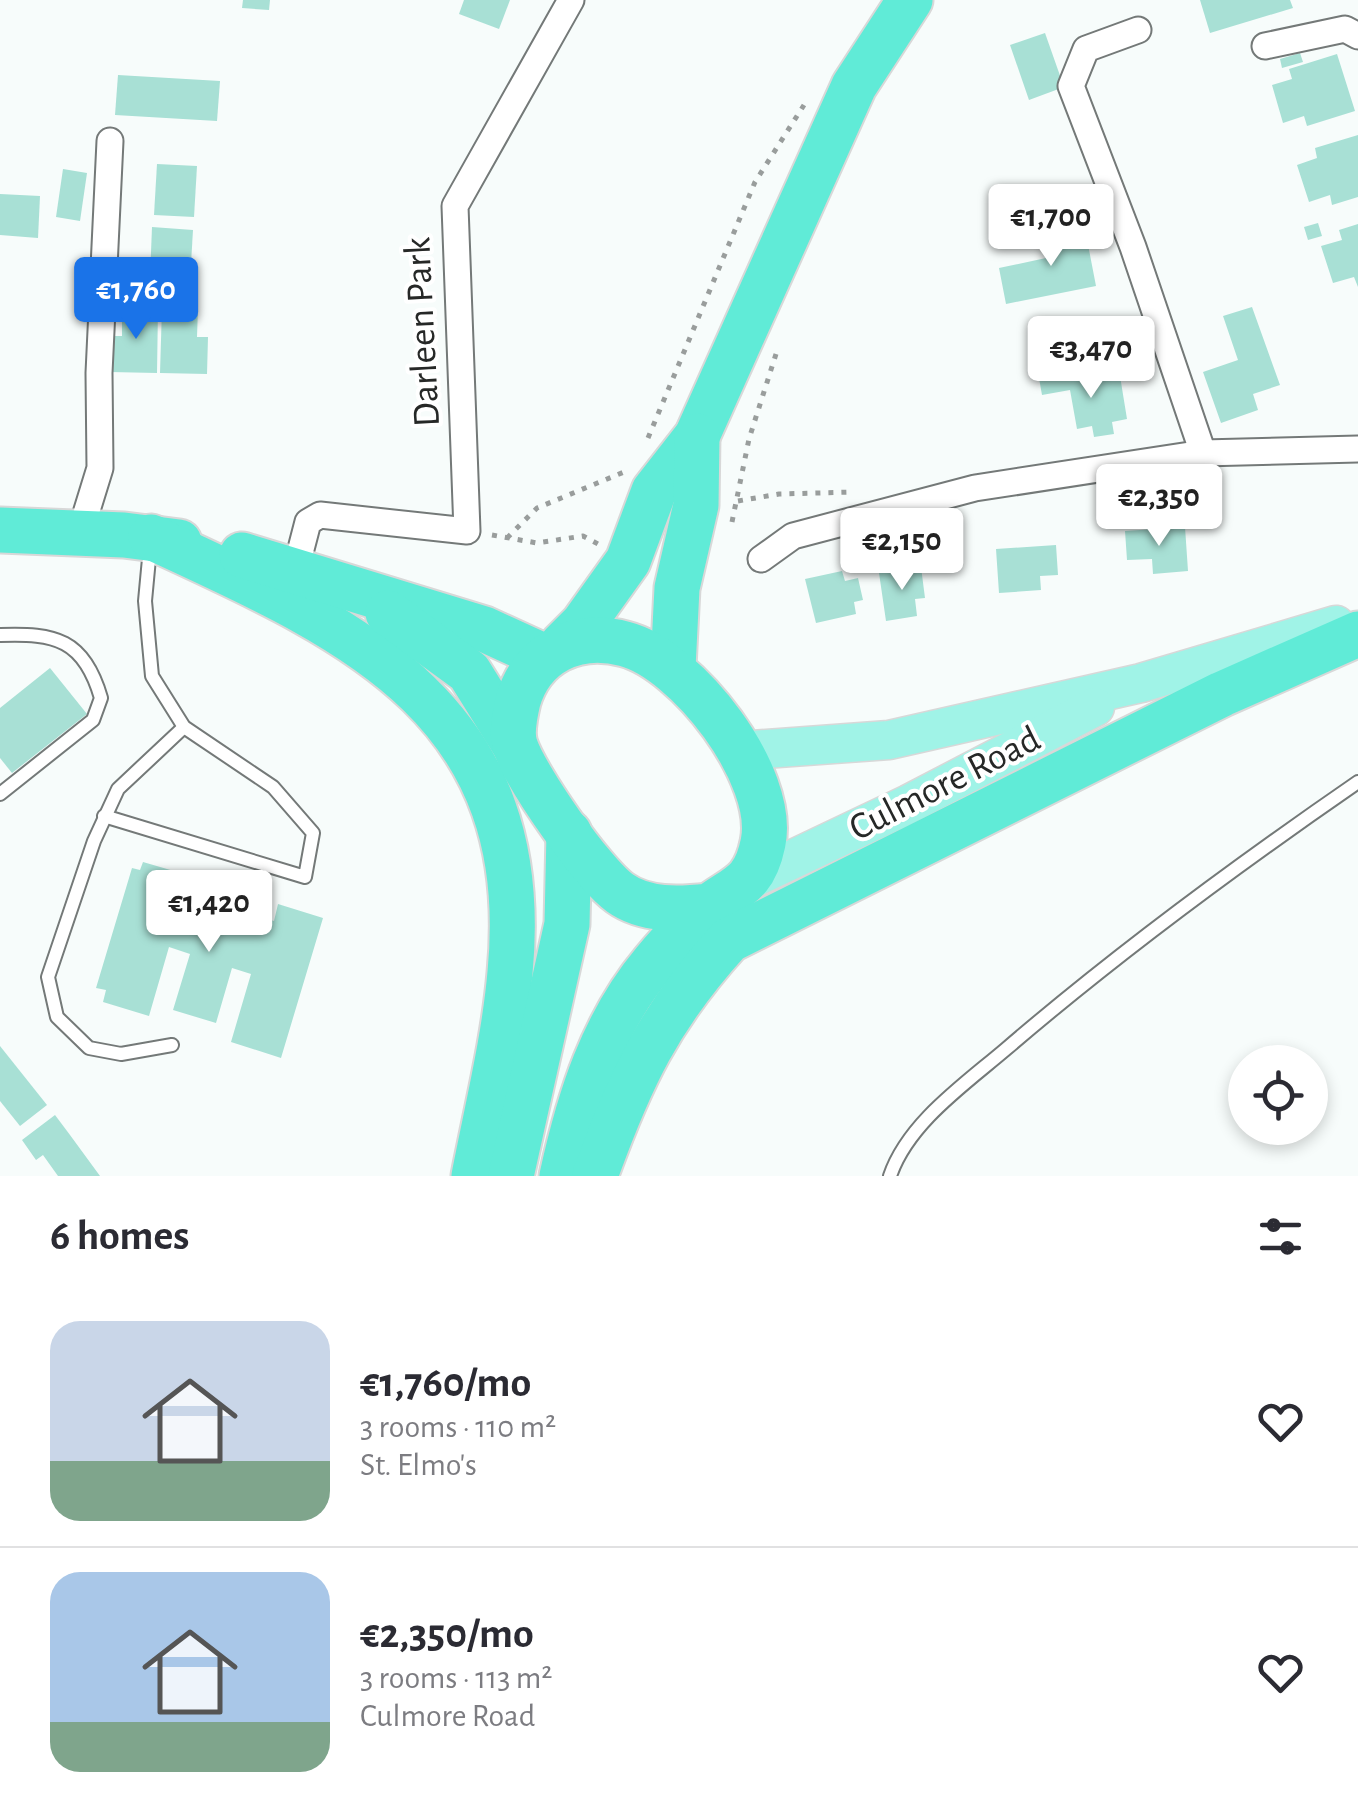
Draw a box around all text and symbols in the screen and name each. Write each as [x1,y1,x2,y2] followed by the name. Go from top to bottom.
[970,184,1132,269] pin: €1,700
[1011,200,1091,232] text: €1,700
[399,236,447,428] street label: Darleen Park
[55,257,217,342] pin: €1,760
[96,273,176,305] text: €1,760
[1010,316,1172,401] pin: €3,470
[1050,332,1132,364] text: €3,470
[1078,464,1240,549] pin: €2,350
[1118,480,1200,512] text: €2,350
[821,508,983,593] pin: €2,150
[862,524,942,556] text: €2,150
[844,720,1046,848] street label: Culmore Road
[128,870,290,955] pin: €1,420
[168,886,250,918] text: €1,420
[1228,1045,1328,1145] map controls
[1228,1045,1328,1145] button: locate
[1253,1209,1308,1264] icon: filters
[50,1215,189,1257] text: 6 homes
[130,1361,250,1481] icon: home
[360,1362,531,1404] text: €1,760/mo
[1253,1394,1308,1449] icon: heart
[360,1411,556,1443] text: 3 rooms · 110 m²
[360,1449,477,1481] text: St. Elmo's
[130,1612,250,1732] icon: home
[360,1613,534,1655] text: €2,350/mo
[1253,1645,1308,1700] icon: heart
[360,1662,552,1694] text: 3 rooms · 113 m²
[360,1700,535,1732] text: Culmore Road

